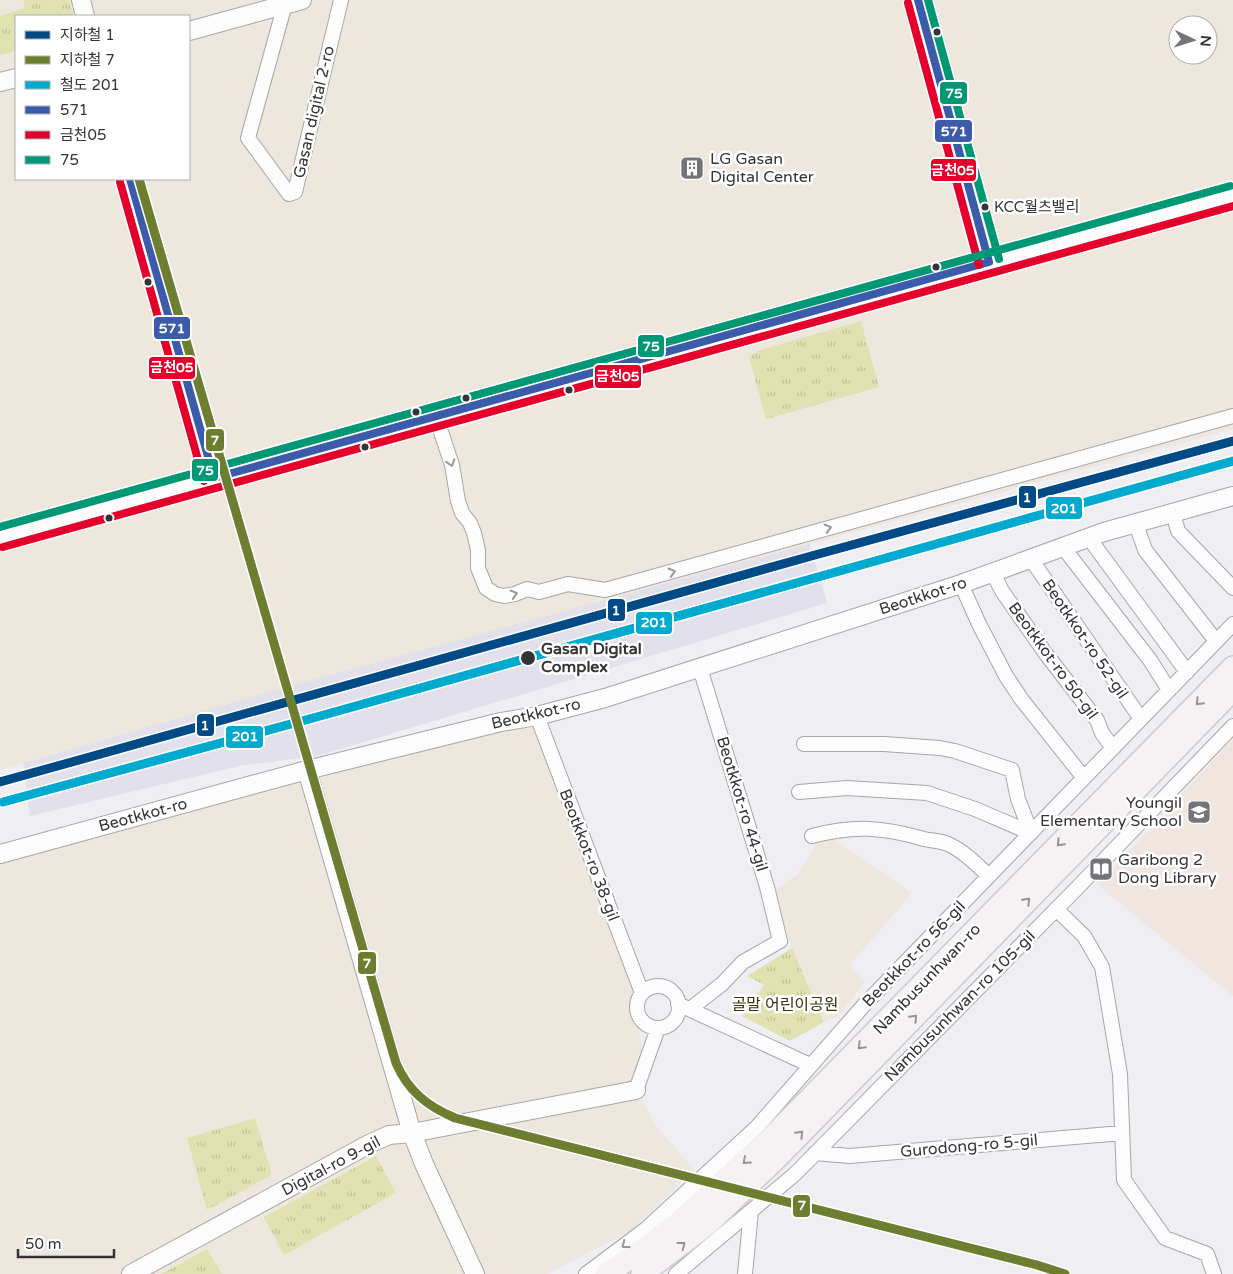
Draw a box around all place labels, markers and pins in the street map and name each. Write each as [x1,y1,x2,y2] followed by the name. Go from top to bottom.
[932,27,942,37] unlabelled marker
[710,149,815,187] place label: LG Gasan Digital Center
[679,155,705,181] building icon: LG Gasan Digital Center
[994,198,1079,216] place label: KCC월츠밸리
[980,202,990,212] marker: KCC월츠밸리
[931,262,941,272] unlabelled marker
[143,277,153,287] unlabelled marker
[564,385,574,395] unlabelled marker
[461,393,471,403] unlabelled marker
[411,407,421,417] unlabelled marker
[360,442,370,452] unlabelled marker
[104,513,114,523] unlabelled marker
[541,639,642,677] place label: Gasan Digital Complex
[519,649,537,667] marker: Gasan Digital Complex
[1040,793,1182,831] place label: Youngil Elementary School
[1186,799,1212,825] school or university icon: Youngil Elementary School
[1118,850,1217,888] place label: Garibong 2 Dong Library
[1088,856,1114,882] library icon: Garibong 2 Dong Library

